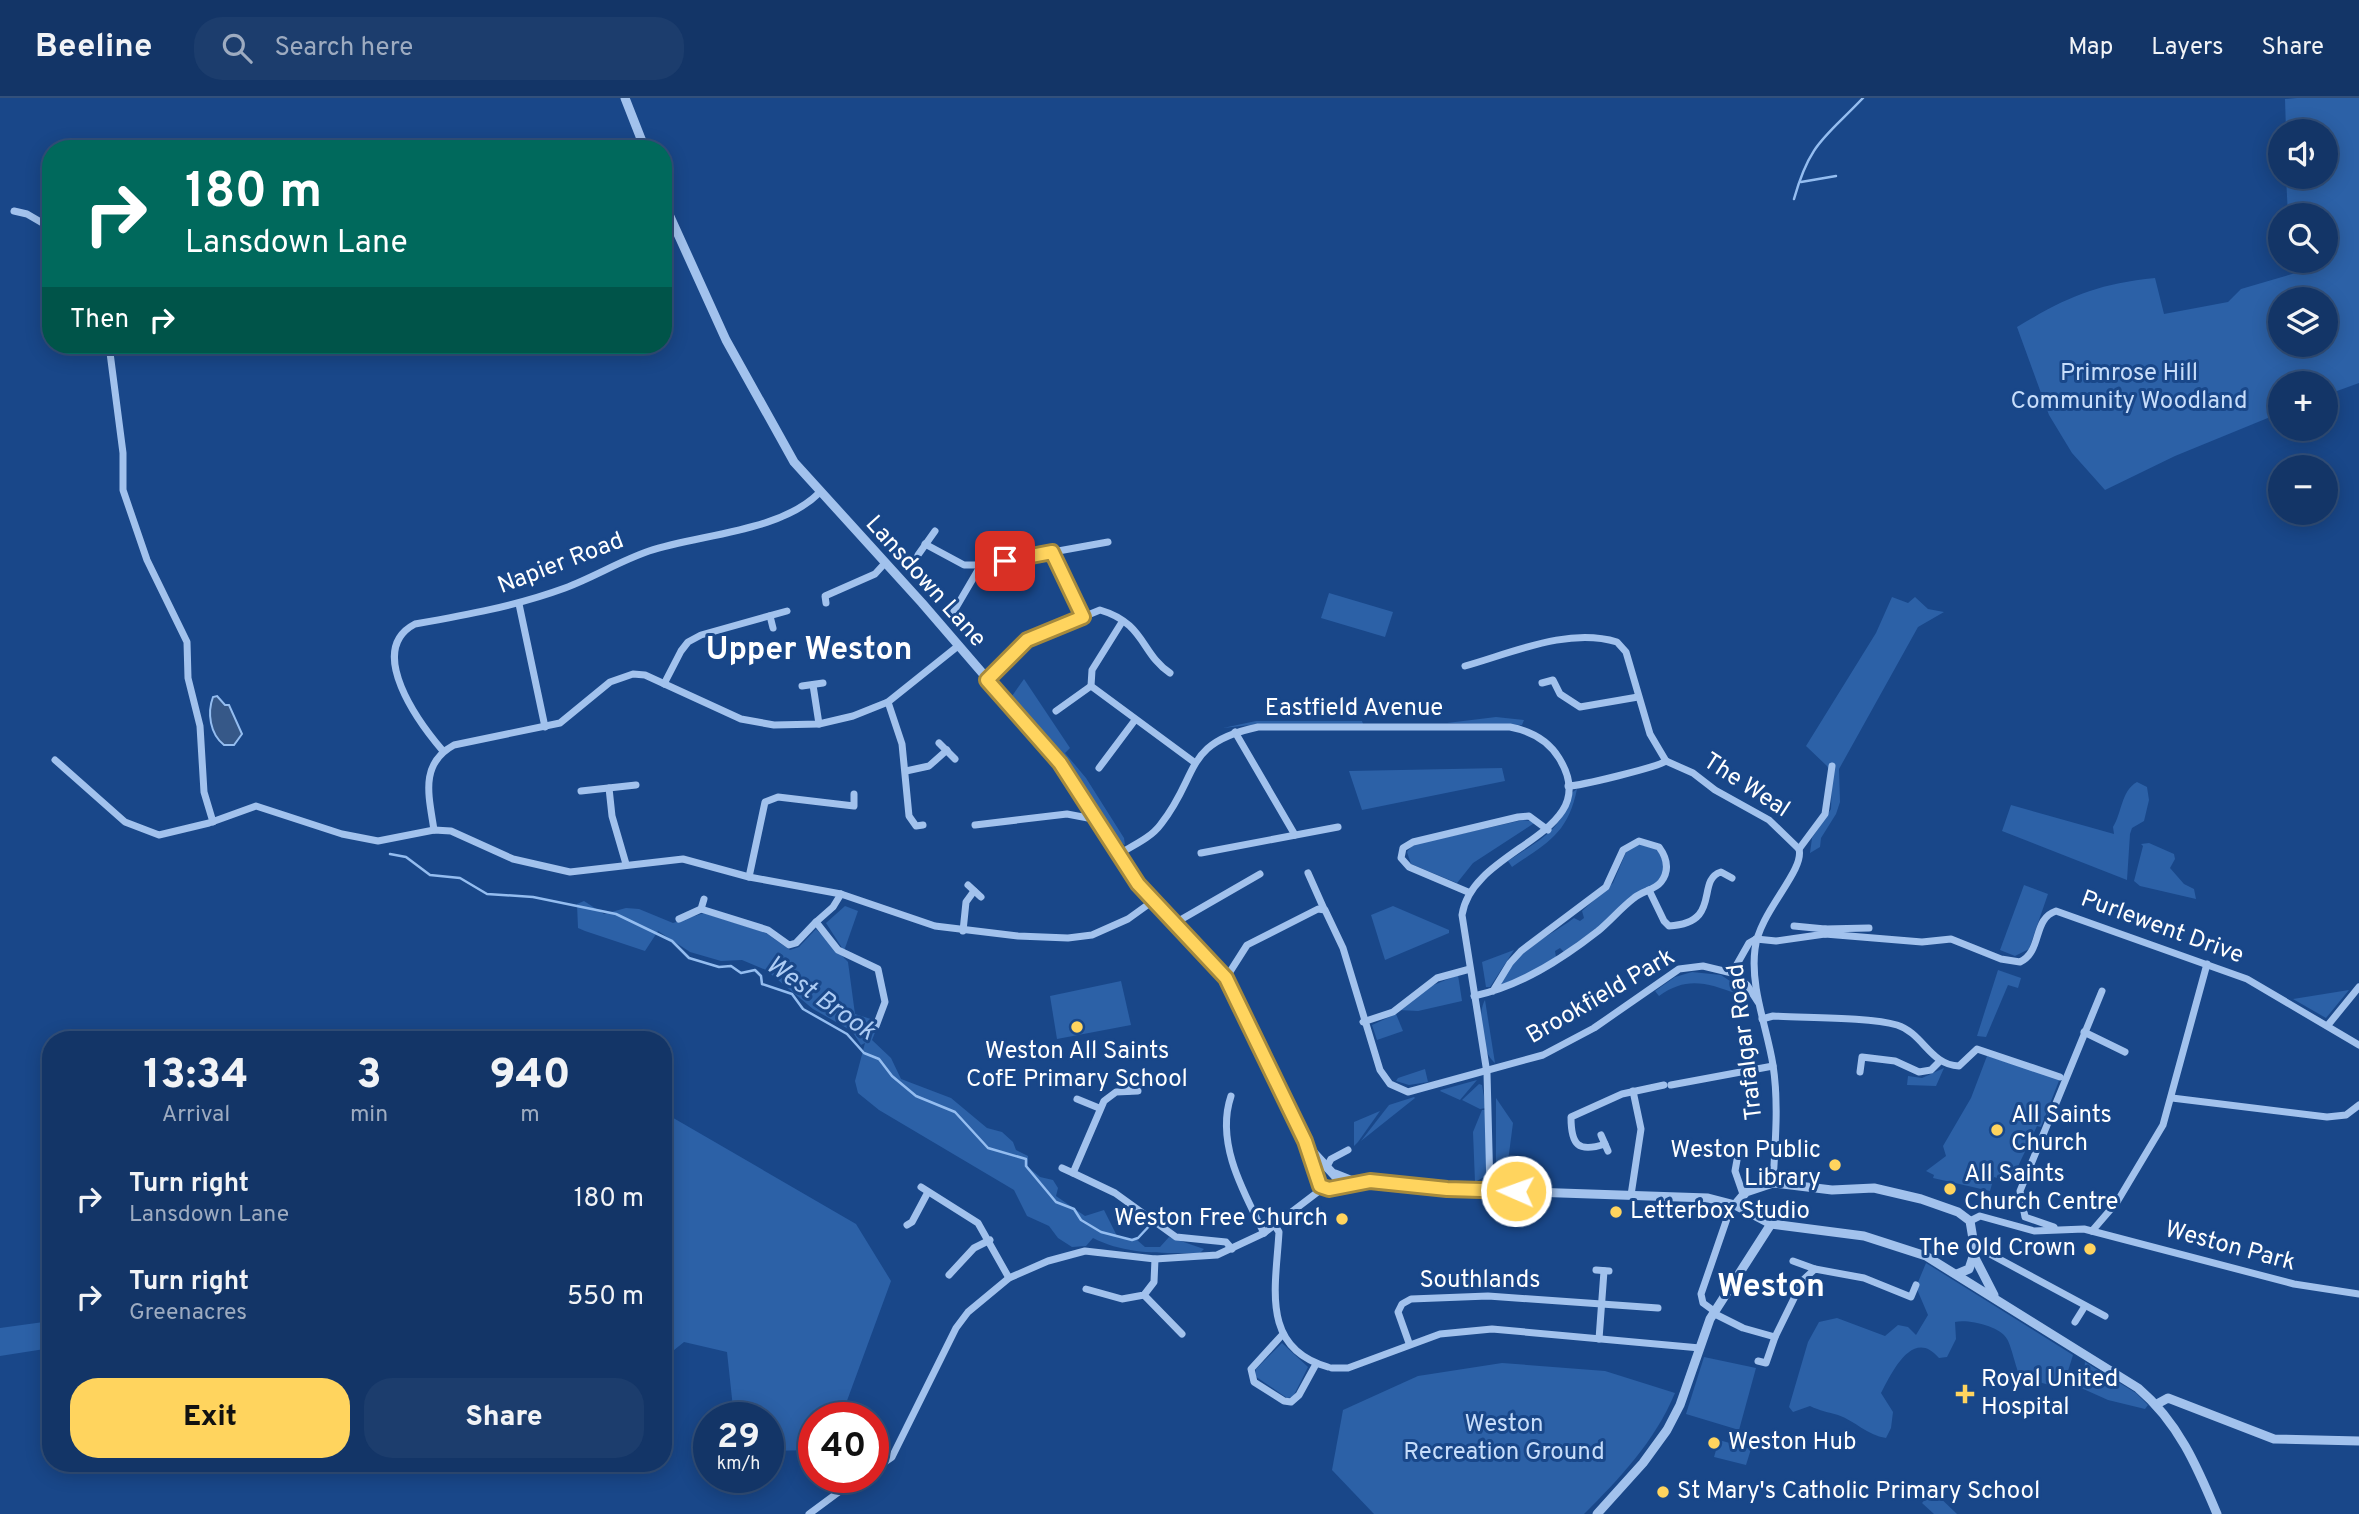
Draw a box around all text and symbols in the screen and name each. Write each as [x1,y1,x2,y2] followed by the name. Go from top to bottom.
[194,17,684,80] search box
[35,27,152,69] text: Beeline
[218,29,256,67] icon: search
[274,32,413,65] text: Search here
[2068,33,2113,63] text: Map
[2151,33,2223,63] text: Layers
[2261,33,2324,63] text: Share
[2268,119,2338,525] map controls
[2268,119,2338,189] button: sound
[185,163,322,225] text: 180 m
[70,168,161,259] icon: right
[2268,203,2338,273] button: search
[185,224,408,264] text: Lansdown Lane
[2268,287,2338,357] button: layers
[143,301,181,339] icon: right
[70,304,129,337] text: Then
[2011,359,2247,417] park label: Primrose Hill Community Woodland
[2268,371,2338,441] button: +
[2268,455,2338,525] button: −
[858,510,992,654] street label: Lansdown Lane
[494,526,628,602] street label: Napier Road
[975,531,1035,591] pin
[986,542,1024,580] icon: arrive
[706,631,912,671] district label: Upper Weston
[1265,694,1443,724] street label: Eastfield Avenue
[1697,747,1795,825] street label: The Weal
[2076,885,2248,971] street label: Purlewent Drive
[1522,942,1680,1052] street label: Brookfield Park
[759,949,882,1049] water label: West Brook
[1722,962,1770,1122] street label: Trafalgar Road
[1069,1019,1085,1035] marker: Weston All Saints CofE Primary School
[966,1037,1188,1095] place label: Weston All Saints CofE Primary School
[143,1050,249,1103] text: 13:34
[356,1050,382,1103] text: 3
[489,1050,571,1103] text: 940
[162,1101,230,1130] text: Arrival
[350,1101,388,1130] text: min
[520,1101,540,1130] text: m
[2011,1101,2112,1159] place label: All Saints Church
[1989,1122,2005,1138] marker: All Saints Church
[1670,1136,1821,1194] place label: Weston Public Library
[1479,1154,1553,1228] position arrow
[1827,1157,1843,1173] marker: Weston Public Library
[1964,1160,2118,1218] place label: All Saints Church Centre
[129,1168,249,1201] text: Turn right
[70,1180,108,1218] icon: right
[1942,1181,1958,1197] marker: All Saints Church Centre
[574,1183,644,1216] text: 180 m
[1630,1197,1810,1227] place label: Letterbox Studio
[129,1201,289,1230] text: Lansdown Lane
[1114,1204,1328,1234] place label: Weston Free Church
[1608,1204,1624,1220] marker: Letterbox Studio
[1334,1211,1350,1227] marker: Weston Free Church
[2161,1215,2299,1279] street label: Weston Park
[1919,1234,2076,1264] place label: The Old Crown
[2082,1241,2098,1257] marker: The Old Crown
[129,1266,249,1299] text: Turn right
[1420,1266,1540,1296] street label: Southlands
[1717,1268,1825,1308] district label: Weston
[70,1278,108,1316] icon: right
[567,1281,644,1314] text: 550 m
[129,1299,247,1328] text: Greenacres
[1981,1365,2118,1423] place label: Royal United Hospital
[70,1378,350,1458] button: Exit
[364,1378,644,1458] button: Share
[1955,1384,1975,1404] marker: Royal United Hospital
[798,1402,889,1493] speed limit sign: 40
[1403,1410,1605,1468] park label: Weston Recreation Ground
[717,1416,760,1460] text: 29
[1728,1428,1856,1458] place label: Weston Hub
[1706,1435,1722,1451] marker: Weston Hub
[717,1453,760,1476] text: km/h
[1677,1477,2040,1507] place label: St Mary's Catholic Primary School
[1655,1484,1671,1500] marker: St Mary's Catholic Primary School

